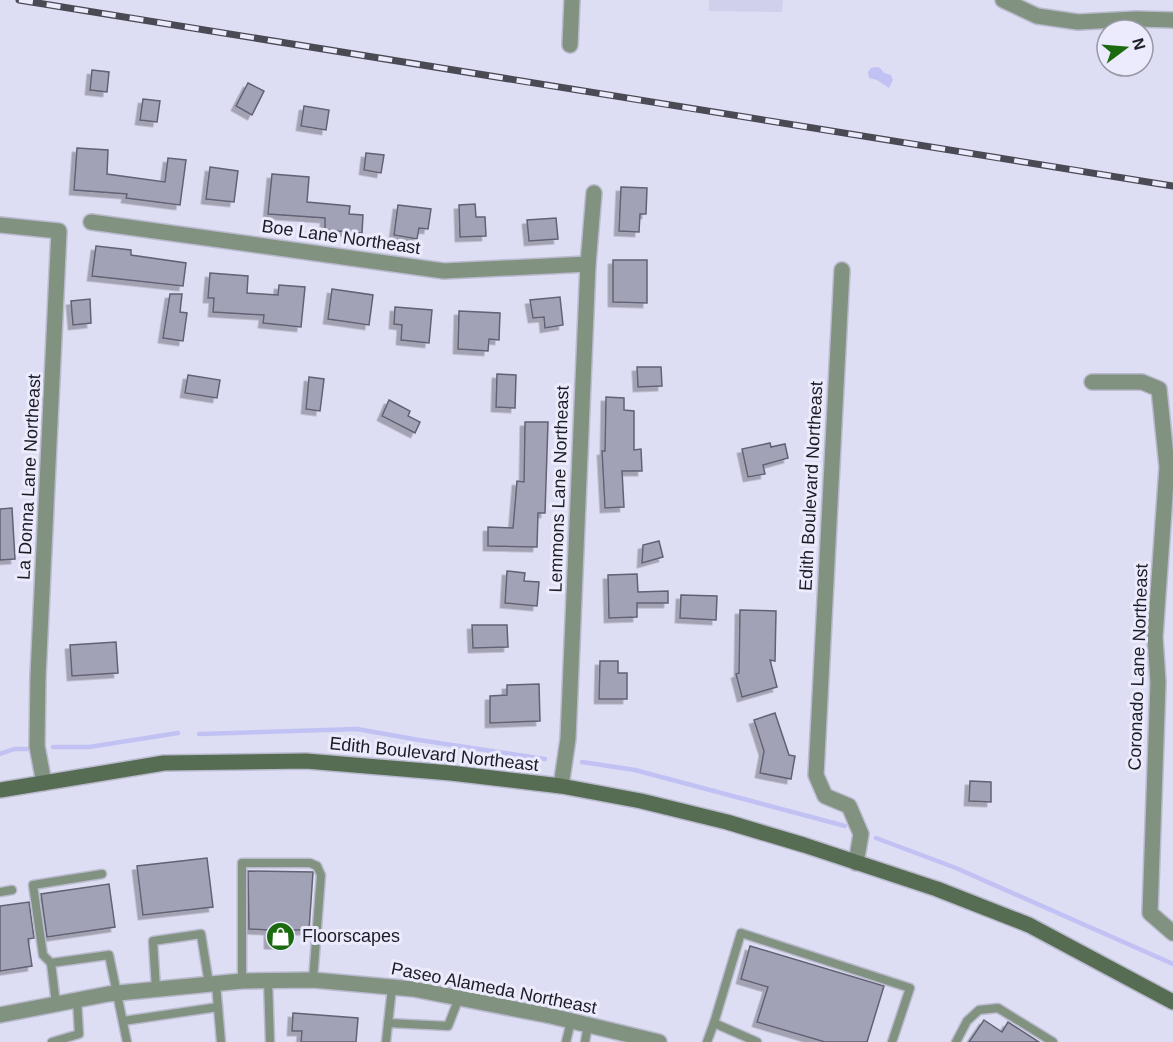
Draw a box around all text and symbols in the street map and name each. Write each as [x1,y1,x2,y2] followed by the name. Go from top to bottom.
[1095,18,1155,78] north arrow
[1129,36,1149,52] text: N
[260,216,422,258] street label: Boe Lane Northeast
[14,374,44,580] street label: La Donna Lane Northeast
[796,381,826,591] street label: Edith Boulevard Northeast
[545,385,573,593] street label: Lemmons Lane Northeast
[1124,563,1152,771] street label: Coronado Lane Northeast
[328,733,540,775] street label: Edith Boulevard Northeast
[265,920,297,952] shop icon: Floorscapes
[302,926,400,946] place label: Floorscapes
[389,958,599,1018] street label: Paseo Alameda Northeast

